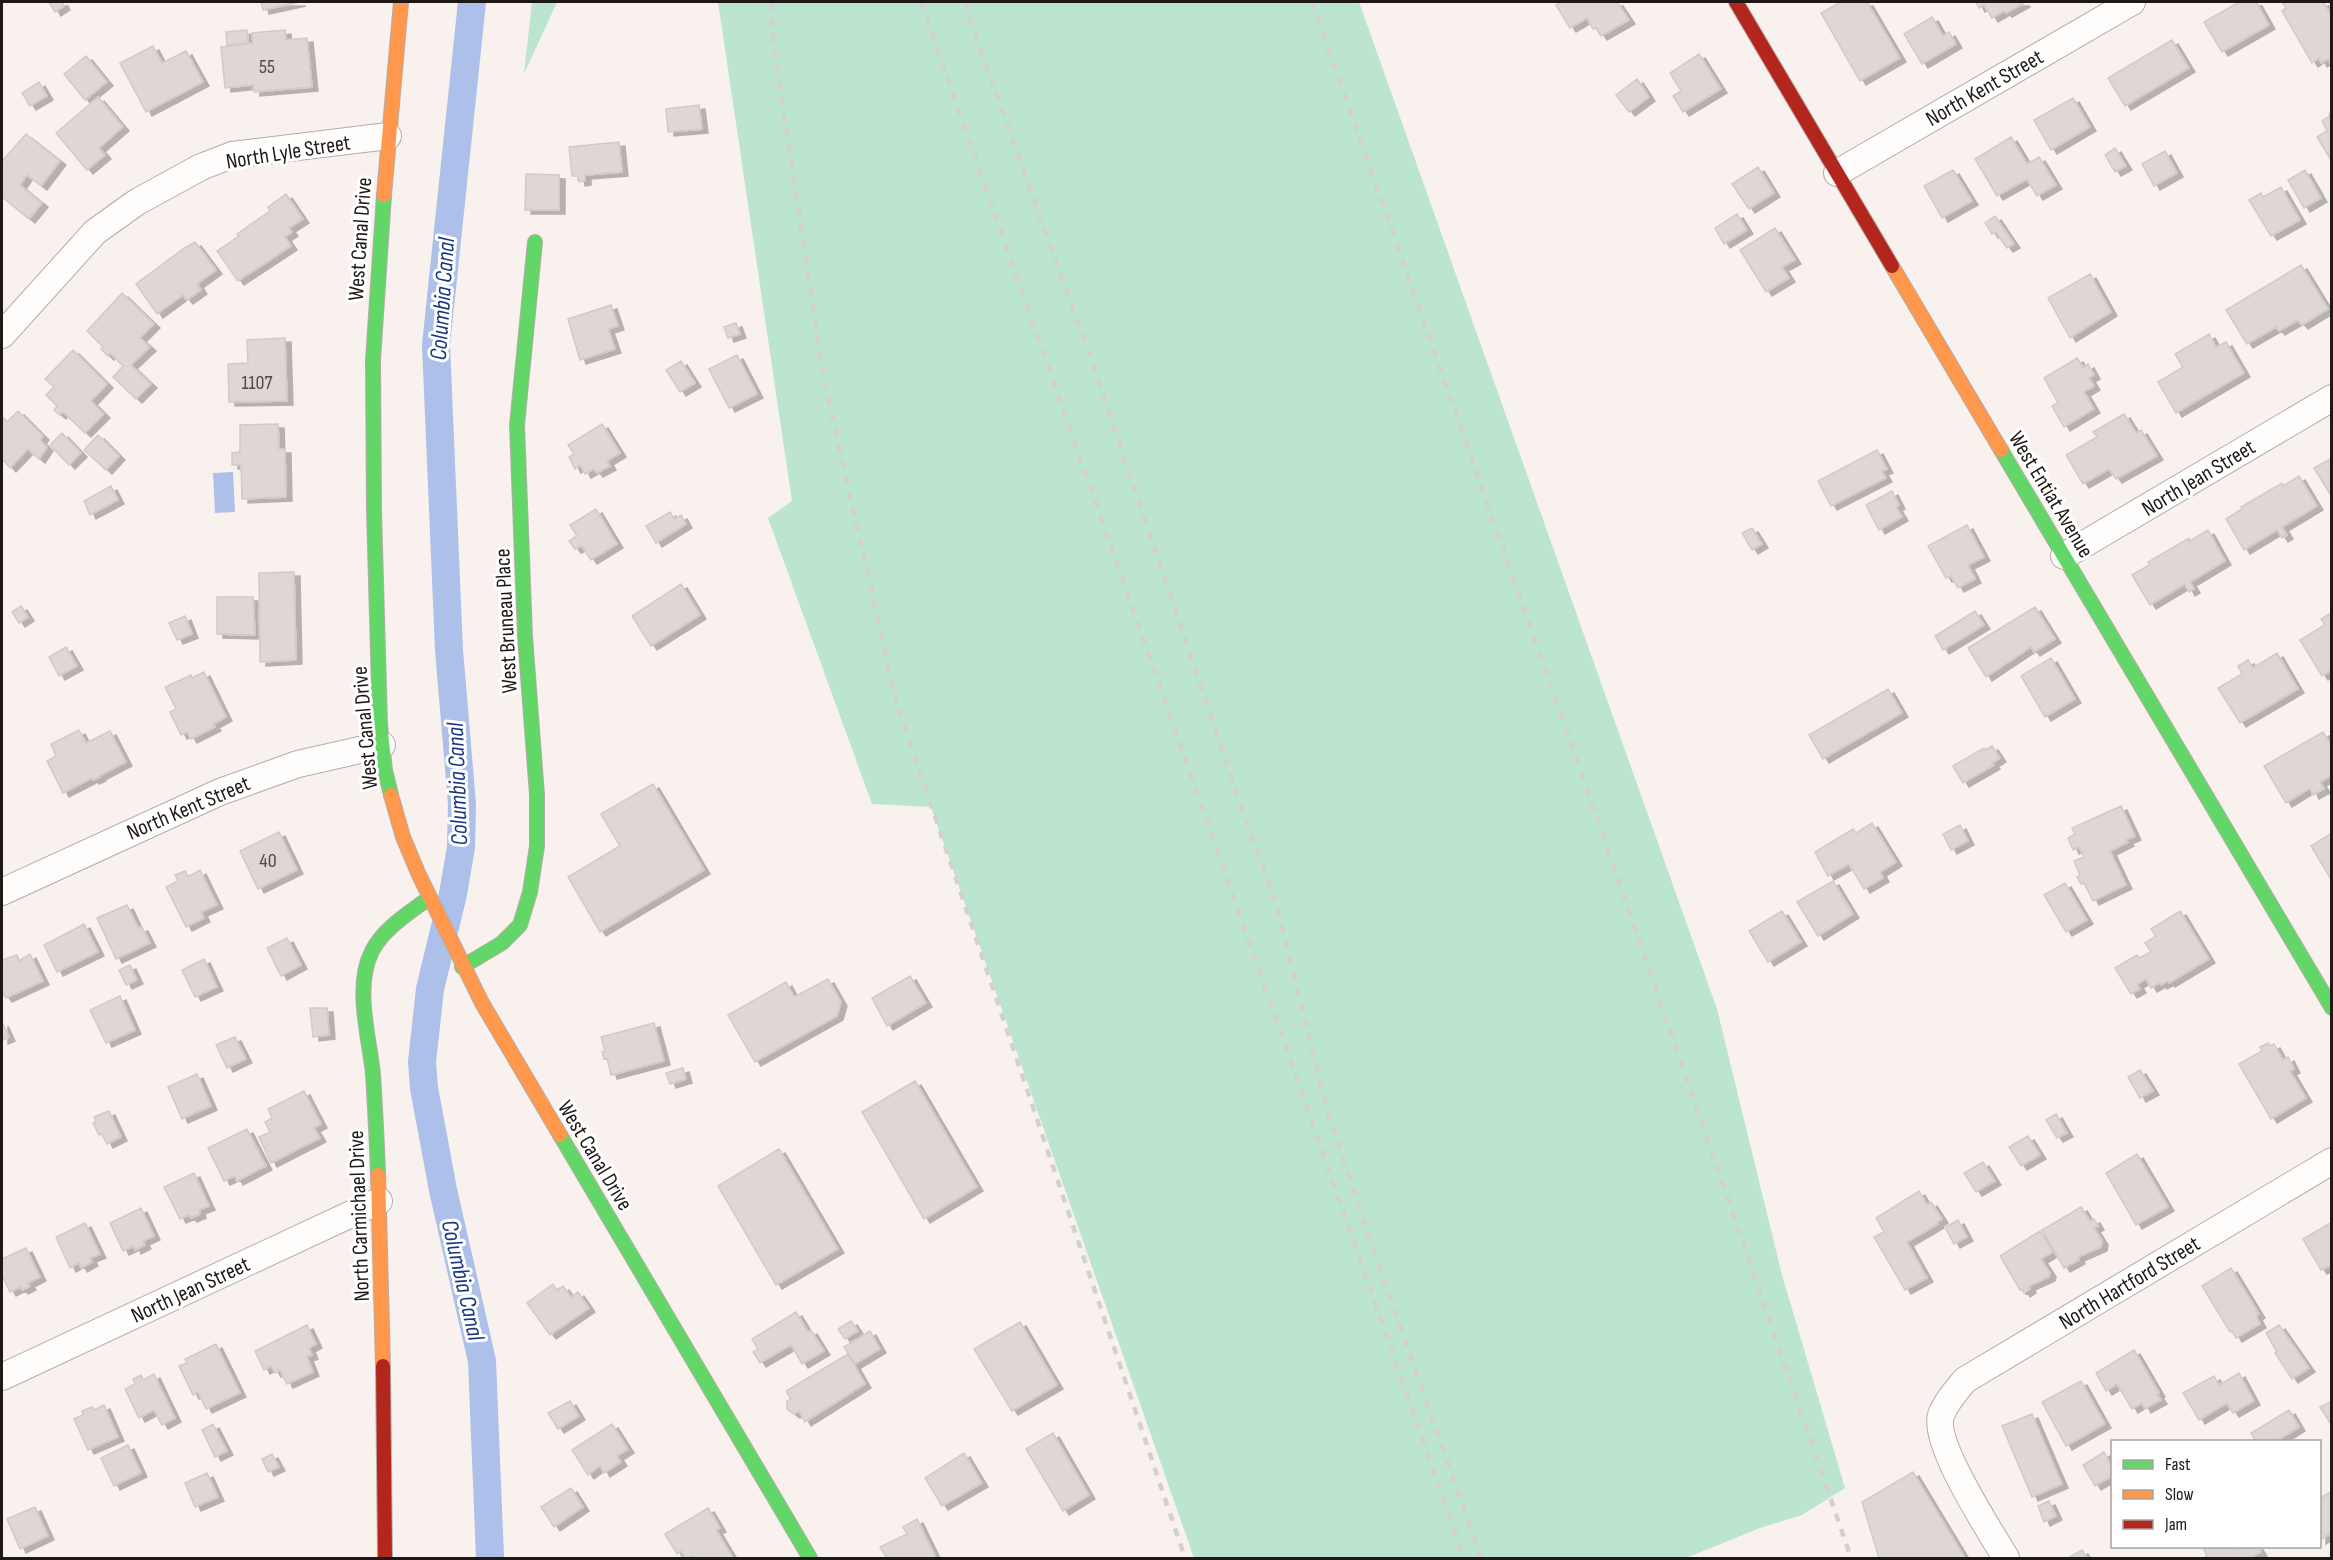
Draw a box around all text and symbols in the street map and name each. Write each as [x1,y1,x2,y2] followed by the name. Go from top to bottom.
[1921,44,2049,133] street label: North Kent Street
[259,55,275,79] house number: 55
[224,129,353,176] street label: North Lyle Street
[343,177,378,302] street label: West Canal Drive
[424,236,461,361] water label: Columbia Canal
[242,371,272,395] house number: 1107
[2002,427,2099,563] street label: West Entiat Avenue
[2137,434,2261,523] street label: North Jean Street
[489,548,524,694] street label: West Bruneau Place
[347,665,384,791] street label: West Canal Drive
[441,721,474,846] water label: Columbia Canal
[123,770,254,846] street label: North Kent Street
[259,849,277,873] house number: 40
[551,1096,638,1216] street label: West Canal Drive
[343,1130,376,1302] street label: North Carmichael Drive
[435,1217,491,1344] water label: Columbia Canal
[2054,1230,2205,1336] street label: North Hartford Street
[127,1251,254,1330] street label: North Jean Street
[2111,1440,2321,1548] legend
[2165,1454,2191,1475] text: Fast
[2165,1484,2194,1505] text: Slow
[2164,1514,2187,1535] text: Jam

